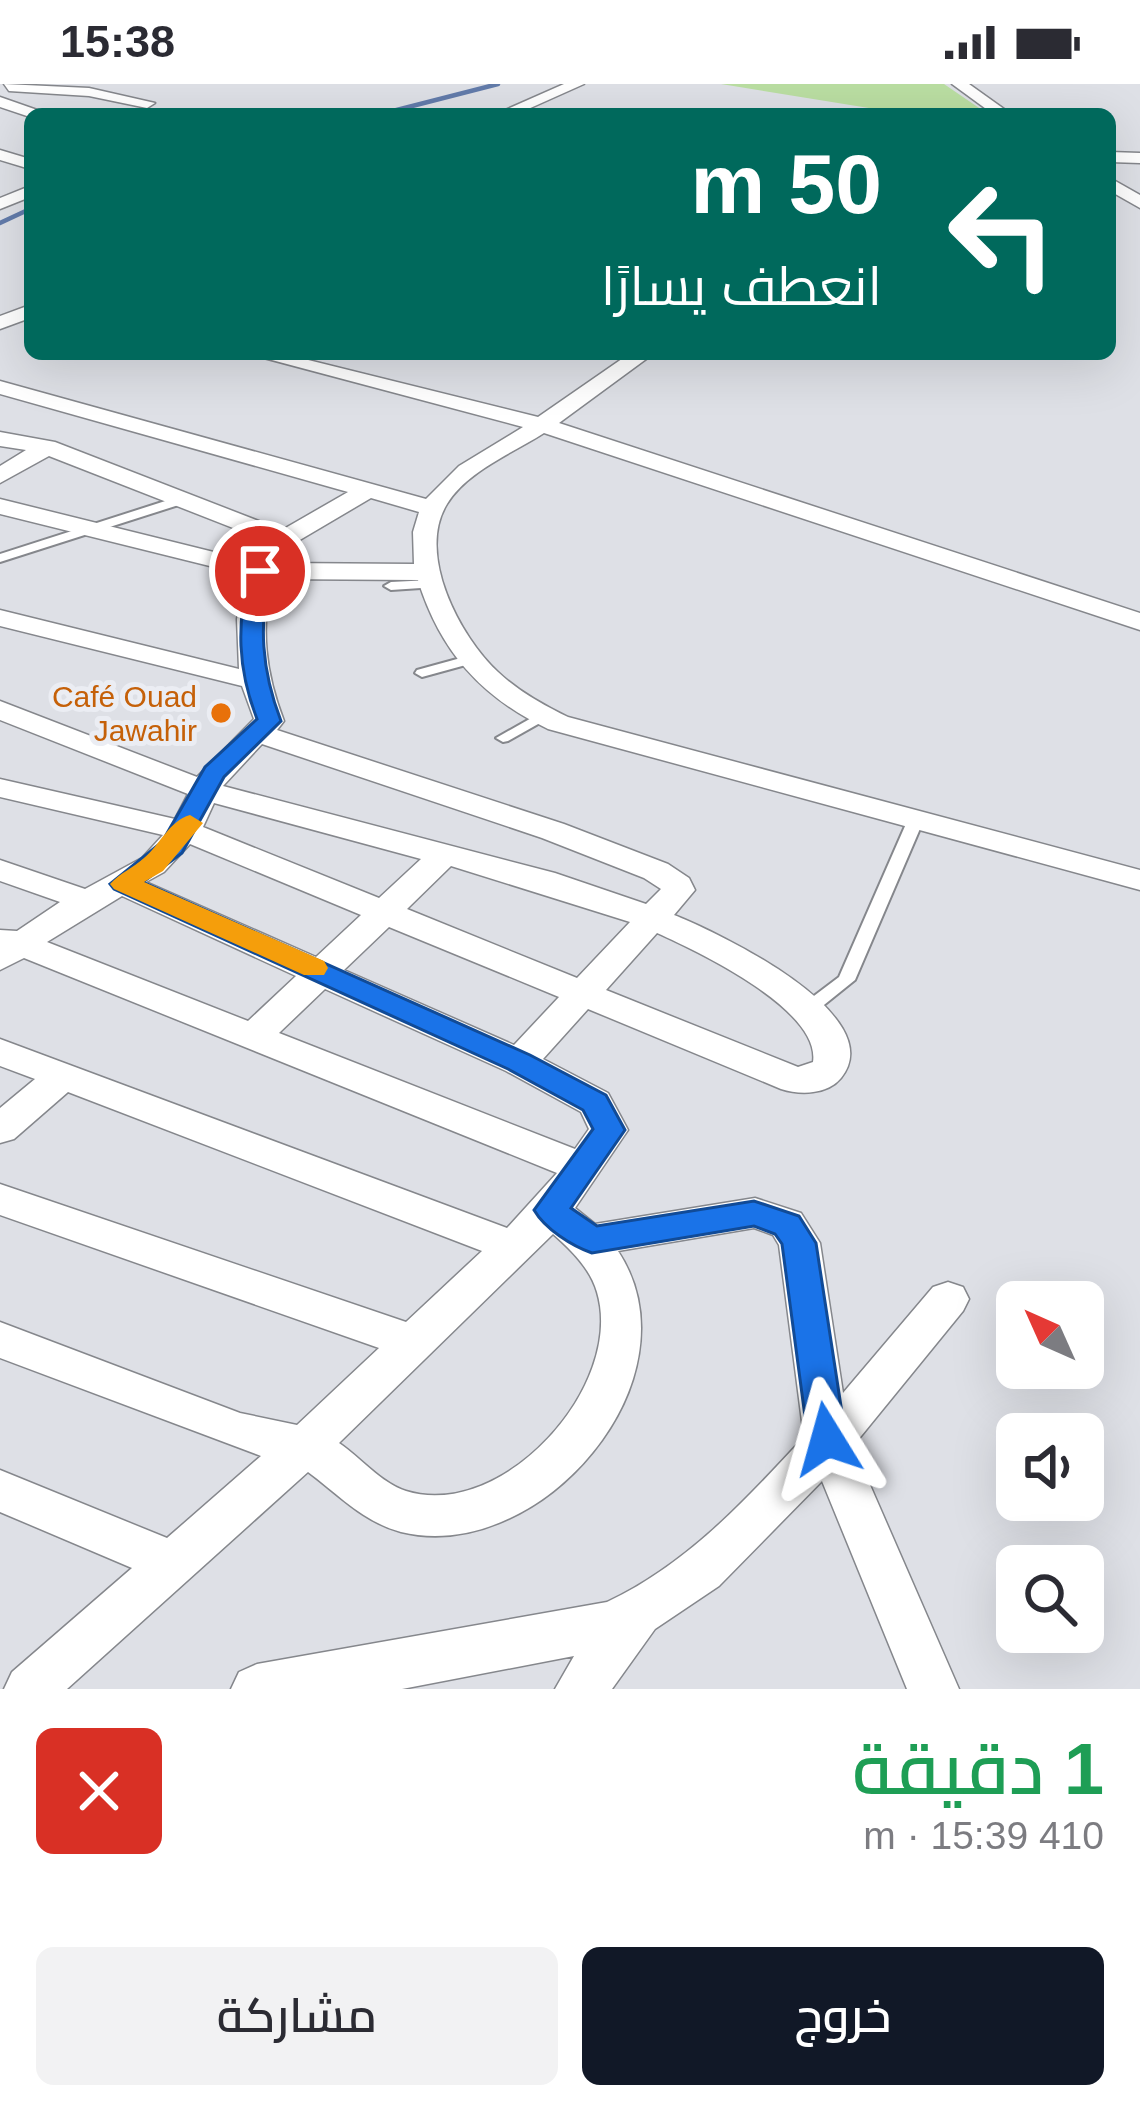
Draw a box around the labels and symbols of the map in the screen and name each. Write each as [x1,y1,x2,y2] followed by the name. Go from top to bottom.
[209,520,311,622] pin
[52,680,197,747] place label: Café Ouad Jawahir
[208,700,234,726] marker: Café Ouad Jawahir
[996,1281,1104,1389] north arrow
[764,1376,890,1502] position arrow

